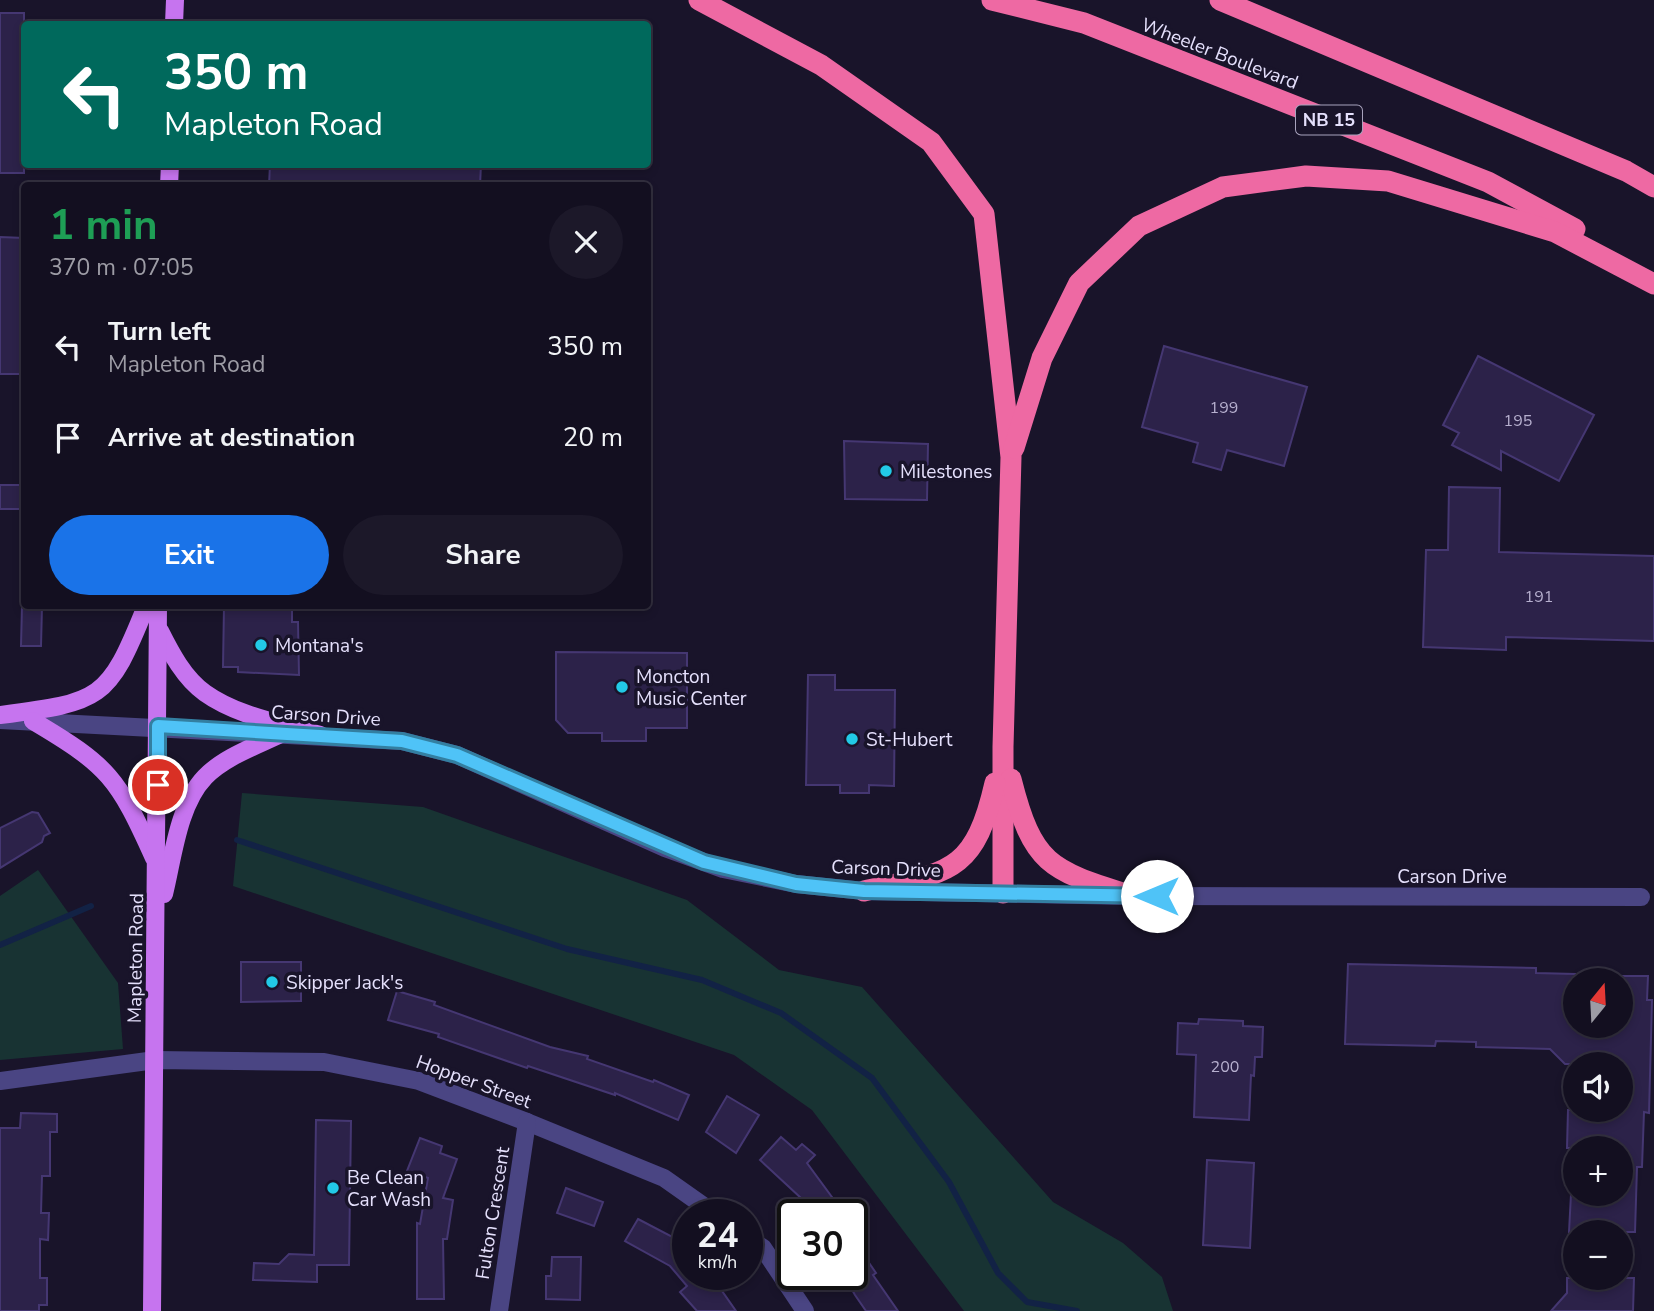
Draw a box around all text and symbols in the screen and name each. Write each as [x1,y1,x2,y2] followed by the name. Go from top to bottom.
[1137,12,1302,96] street label: Wheeler Boulevard
[164,39,308,106] text: 350 m
[49,49,140,140] icon: left
[164,103,383,146] text: Mapleton Road
[1296,106,1362,134] road number: NB 15
[49,197,158,254] text: 1 min
[549,205,623,279] button: close
[49,252,194,283] text: 370 m · 07:05
[108,314,211,349] text: Turn left
[49,328,87,366] icon: left
[547,329,623,364] text: 350 m
[108,349,265,380] text: Mapleton Road
[1210,397,1238,419] house number: 199
[1504,410,1532,432] house number: 195
[49,419,87,457] icon: arrive
[108,420,355,455] text: Arrive at destination
[563,420,623,455] text: 20 m
[900,459,993,485] place label: Milestones
[878,463,894,479] marker: Milestones
[49,515,329,595] button: Exit
[343,515,623,595] button: Share
[1525,586,1553,608] house number: 191
[275,633,364,659] place label: Montana's
[253,637,269,653] marker: Montana's
[636,664,747,712] place label: Moncton Music Center
[614,679,630,695] marker: Moncton Music Center
[270,699,382,733] street label: Carson Drive
[866,727,953,753] place label: St-Hubert
[844,731,860,747] marker: St-Hubert
[128,755,188,815] pin
[139,766,177,804] icon: arrive
[831,854,941,884] street label: Carson Drive
[1120,859,1194,933] position arrow
[1397,864,1507,890] street label: Carson Drive
[122,893,150,1023] street label: Mapleton Road
[1563,968,1633,1038] north arrow
[1563,968,1633,1290] map controls
[286,970,403,996] place label: Skipper Jack's
[264,974,280,990] marker: Skipper Jack's
[412,1049,535,1115] street label: Hopper Street
[1563,1052,1633,1122] button: sound
[1211,1056,1239,1078] house number: 200
[1563,1136,1633,1206] button: +
[470,1145,516,1281] street label: Fulton Crescent
[347,1165,431,1213] place label: Be Clean Car Wash
[325,1180,341,1196] marker: Be Clean Car Wash
[777,1199,868,1290] speed limit sign: 30
[696,1212,739,1259] text: 24
[1563,1220,1633,1290] button: −
[698,1250,737,1274] text: km/h

